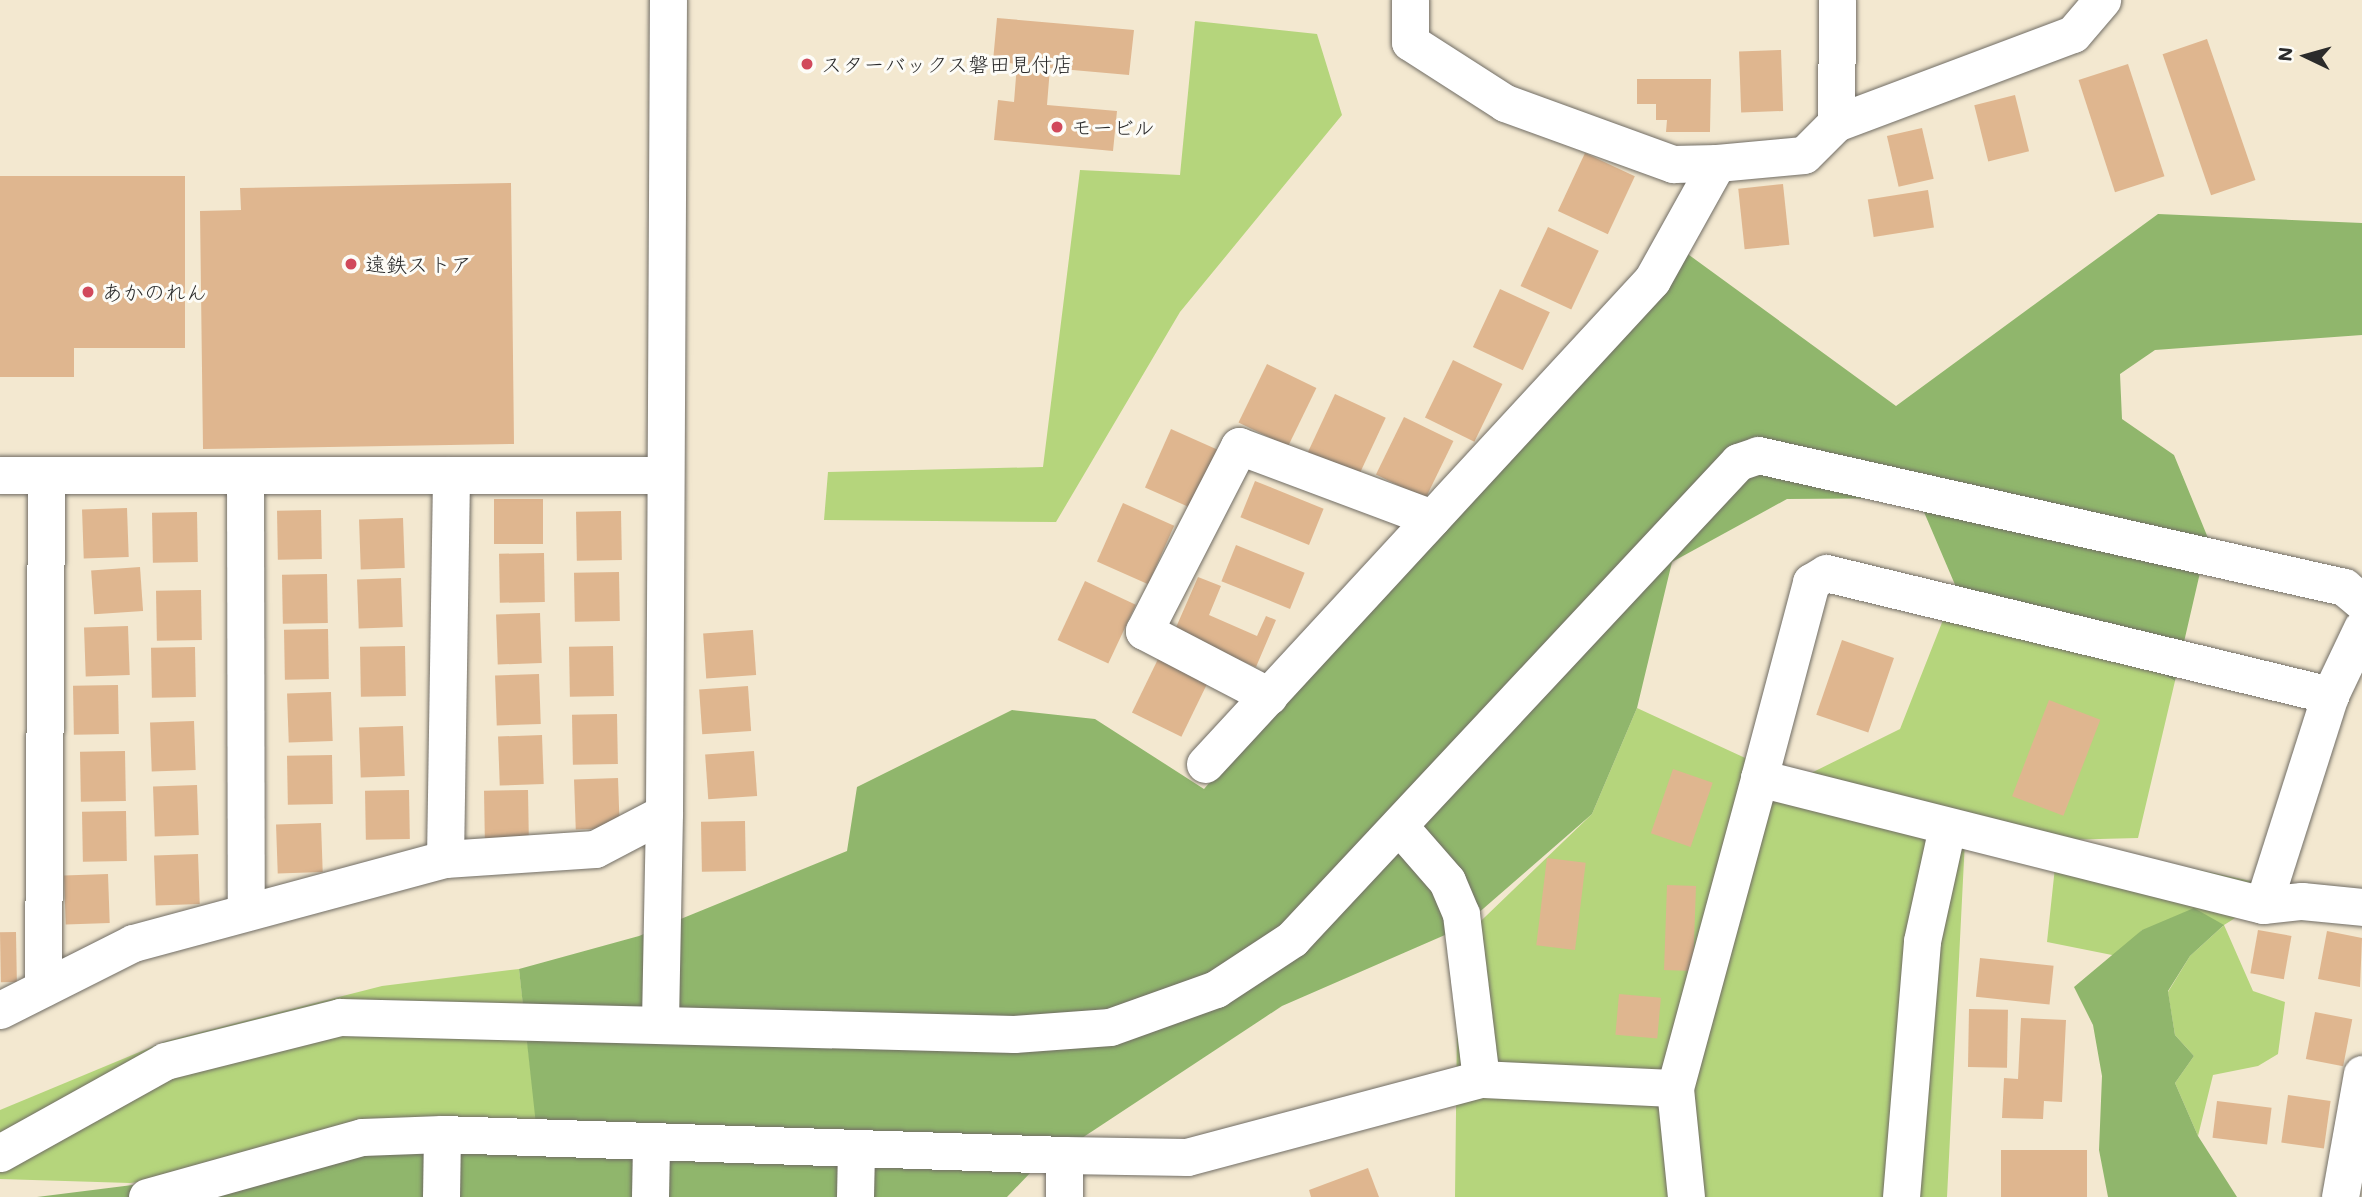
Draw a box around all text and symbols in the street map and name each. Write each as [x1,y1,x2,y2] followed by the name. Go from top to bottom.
[2271,21,2341,91] north arrow
[2272,46,2298,62] text: N
[821,51,1073,77] place label: スターバックス磐田見付店
[799,56,815,72] marker: スターバックス磐田見付店
[1071,114,1155,140] place label: モービル
[1049,119,1065,135] marker: モービル
[365,251,470,277] place label: 遠鉄ストア
[343,256,359,272] marker: 遠鉄ストア
[102,279,207,305] place label: あかのれん
[80,284,96,300] marker: あかのれん

